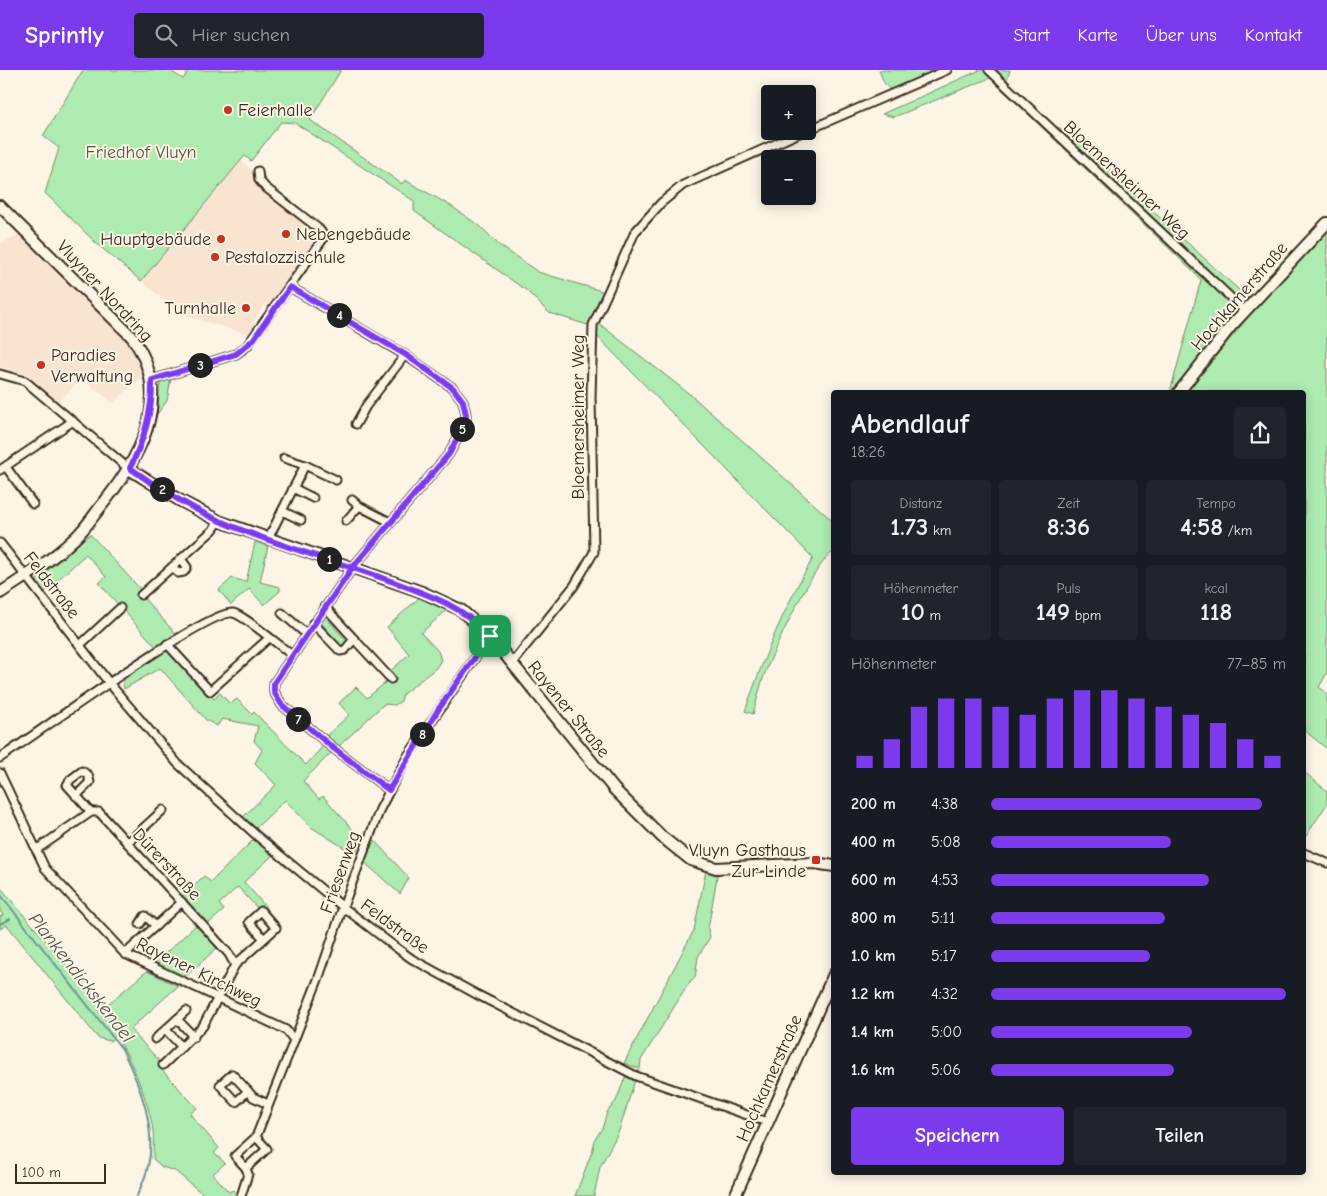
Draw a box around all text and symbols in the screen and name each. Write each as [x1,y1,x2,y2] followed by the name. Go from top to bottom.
[134,13,484,58] search box
[25,21,104,49] text: Sprintly
[152,21,180,49] icon: search
[192,24,290,46] text: Hier suchen
[1013,25,1050,46] text: Start
[1078,25,1118,46] text: Karte
[1146,25,1217,46] text: Über uns
[1245,25,1302,46] text: Kontakt
[761,85,816,205] map controls
[761,85,816,140] button: +
[238,100,312,121] place label: Feierhalle
[222,104,234,116] marker: Feierhalle
[1059,116,1194,244] street label: Bloemersheimer Weg
[85,142,197,163] park label: Friedhof Vluyn
[761,150,816,205] button: −
[296,224,411,245] place label: Nebengebäude
[280,228,292,240] marker: Nebengebäude
[100,229,211,250] place label: Hauptgebäude
[215,233,227,245] marker: Hauptgebäude
[52,236,157,346] street label: Vluyner Nordring
[1187,238,1292,355] street label: Hochkamerstraße
[225,247,345,268] place label: Pestalozzischule
[209,251,221,263] marker: Pestalozzischule
[164,298,236,319] place label: Turnhalle
[240,302,252,314] marker: Turnhalle
[326,302,352,328] pin: 4
[336,307,343,324] text: 4
[568,335,589,499] street label: Bloemersheimer Weg
[51,345,133,387] place label: Paradies Verwaltung
[188,352,212,378] pin: 3
[197,357,204,374] text: 3
[35,359,47,371] marker: Paradies Verwaltung
[1234,407,1286,459] button: share
[851,408,969,440] text: Abendlauf
[450,416,474,442] pin: 5
[459,421,466,438] text: 5
[851,443,886,461] text: 18:26
[150,476,174,502] pin: 2
[159,481,166,498] text: 2
[900,495,942,512] text: Distanz
[1057,495,1080,512] text: Zeit
[1196,495,1236,512] text: Tempo
[890,512,928,541] text: 1.73
[1047,512,1090,541] text: 8:36
[1180,512,1223,541] text: 4:58
[928,522,951,539] text: km
[1223,522,1252,539] text: /km
[316,546,342,572] pin: 1
[19,548,84,623] street label: Feldstraße
[327,551,332,568] text: 1
[884,580,958,597] text: Höhenmeter
[1057,580,1080,597] text: Puls
[1204,580,1228,597] text: kcal
[901,597,925,626] text: 10
[1036,597,1070,626] text: 149
[1200,597,1232,626] text: 118
[925,607,941,624] text: m
[1070,607,1101,624] text: bpm
[469,615,511,657] pin
[476,622,504,650] icon: arrive
[851,655,936,673] text: Höhenmeter
[1227,655,1286,673] text: 77–85 m
[523,657,614,762] street label: Rayener Straße
[286,706,310,732] pin: 7
[295,711,302,728] text: 7
[410,722,434,746] pin: 8
[419,726,426,743] text: 8
[851,795,896,813] text: 200 m
[931,795,958,813] text: 4:38
[128,824,205,905] street label: Dürerstraße
[316,828,365,916] street label: Friesenweg
[851,833,895,851] text: 400 m
[931,833,961,851] text: 5:08
[689,840,806,882] place label: Vluyn Gasthaus Zur Linde
[810,854,822,866] marker: Vluyn Gasthaus Zur Linde
[851,871,896,889] text: 600 m
[931,871,958,889] text: 4:53
[357,895,433,958] street label: Feldstraße
[24,908,139,1047] water label: Plankendickskendel
[851,909,896,927] text: 800 m
[931,909,955,927] text: 5:11
[133,933,265,1012] street label: Rayener Kirchweg
[851,947,896,965] text: 1.0 km
[931,947,956,965] text: 5:17
[851,985,894,1003] text: 1.2 km
[931,985,958,1003] text: 4:32
[732,1011,807,1145] street label: Hochkamerstraße
[851,1023,894,1041] text: 1.4 km
[931,1023,962,1041] text: 5:00
[851,1061,895,1079] text: 1.6 km
[931,1061,961,1079] text: 5:06
[851,1107,1064,1165] button: Speichern
[1074,1107,1286,1165] button: Teilen
[15,1161,106,1184] scale bar
[22,1164,61,1181] text: 100 m

